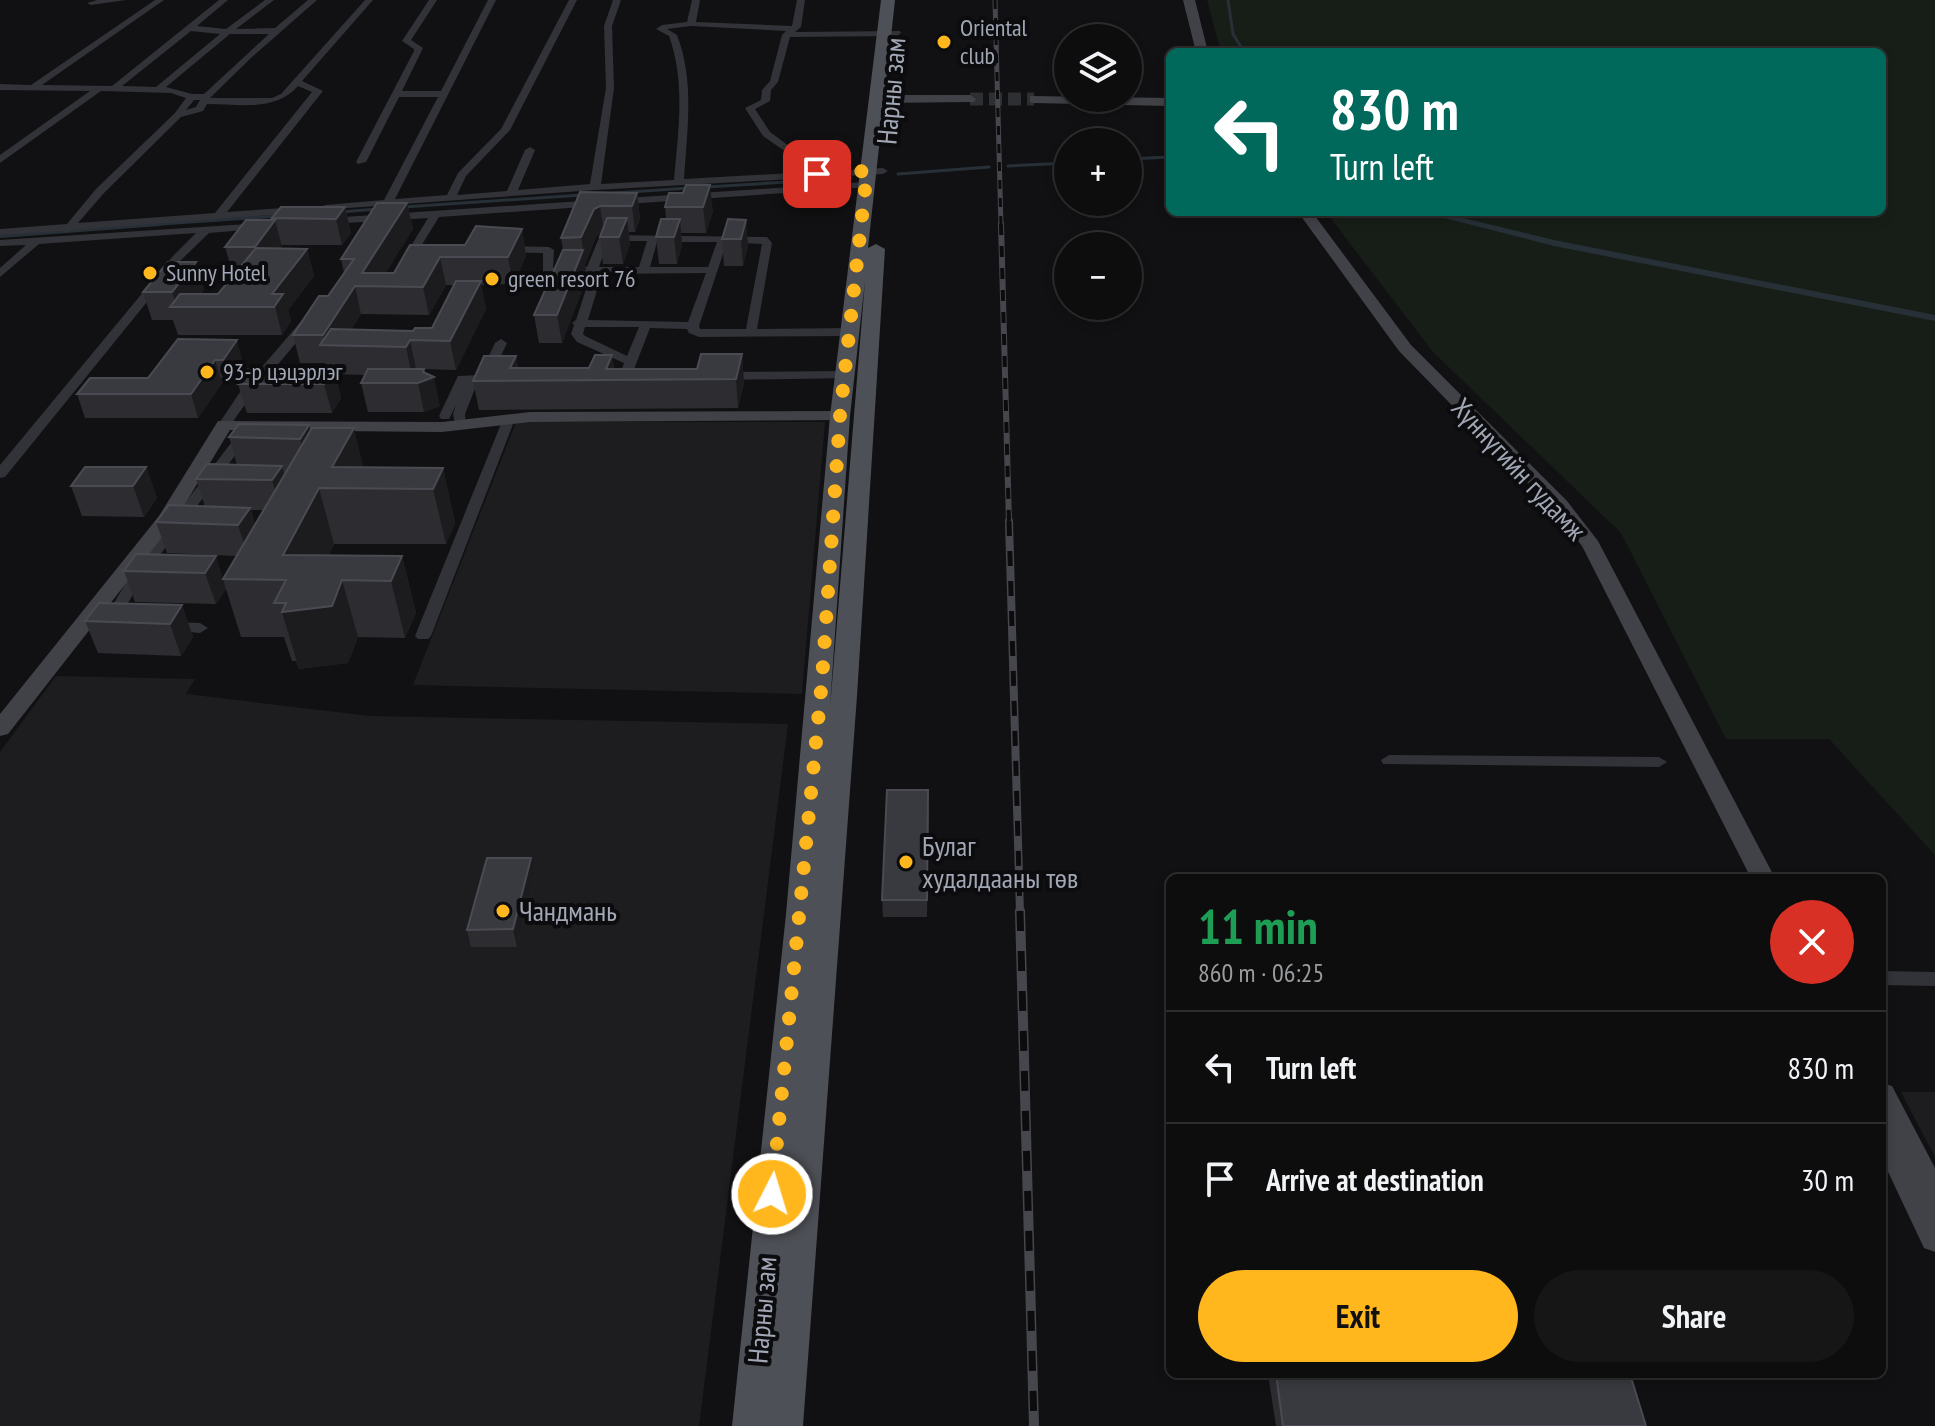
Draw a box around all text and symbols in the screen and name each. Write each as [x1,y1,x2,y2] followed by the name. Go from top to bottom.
[960,12,1028,71] place label: Oriental club
[1054,24,1142,320] map controls
[1054,24,1142,112] button: layers
[935,33,953,51] marker: Oriental club
[867,36,914,146] street label: Нарны зам
[1330,73,1459,145] text: 830 m
[1198,80,1302,184] icon: left
[1054,128,1142,216] button: +
[783,140,851,208] pin
[1330,143,1434,190] text: Turn left
[795,152,839,196] icon: arrive
[1054,232,1142,320] button: −
[166,257,267,288] place label: Sunny Hotel
[508,263,636,294] place label: green resort 76
[141,264,159,282] marker: Sunny Hotel
[483,270,501,288] marker: green resort 76
[223,356,343,387] place label: 93-р цэцэрлэг
[198,363,216,381] marker: 93-р цэцэрлэг
[1444,390,1596,548] street label: Хүннүгийн гудамж
[922,827,1078,896] place label: Булаг худалдааны төв
[897,853,915,871] marker: Булаг худалдааны төв
[519,892,617,929] place label: Чандмань
[1198,895,1318,957] text: 11 min
[1770,900,1854,984] button: close
[494,902,512,920] marker: Чандмань
[1198,956,1324,989] text: 860 m · 06:25
[1198,1045,1242,1089] icon: left
[1266,1048,1356,1087] text: Turn left
[1788,1048,1854,1087] text: 830 m
[730,1152,814,1236] position arrow
[1198,1157,1242,1201] icon: arrive
[1266,1160,1484,1199] text: Arrive at destination
[1801,1160,1854,1199] text: 30 m
[738,1255,785,1365] street label: Нарны зам
[1198,1270,1518,1362] button: Exit
[1534,1270,1854,1362] button: Share

